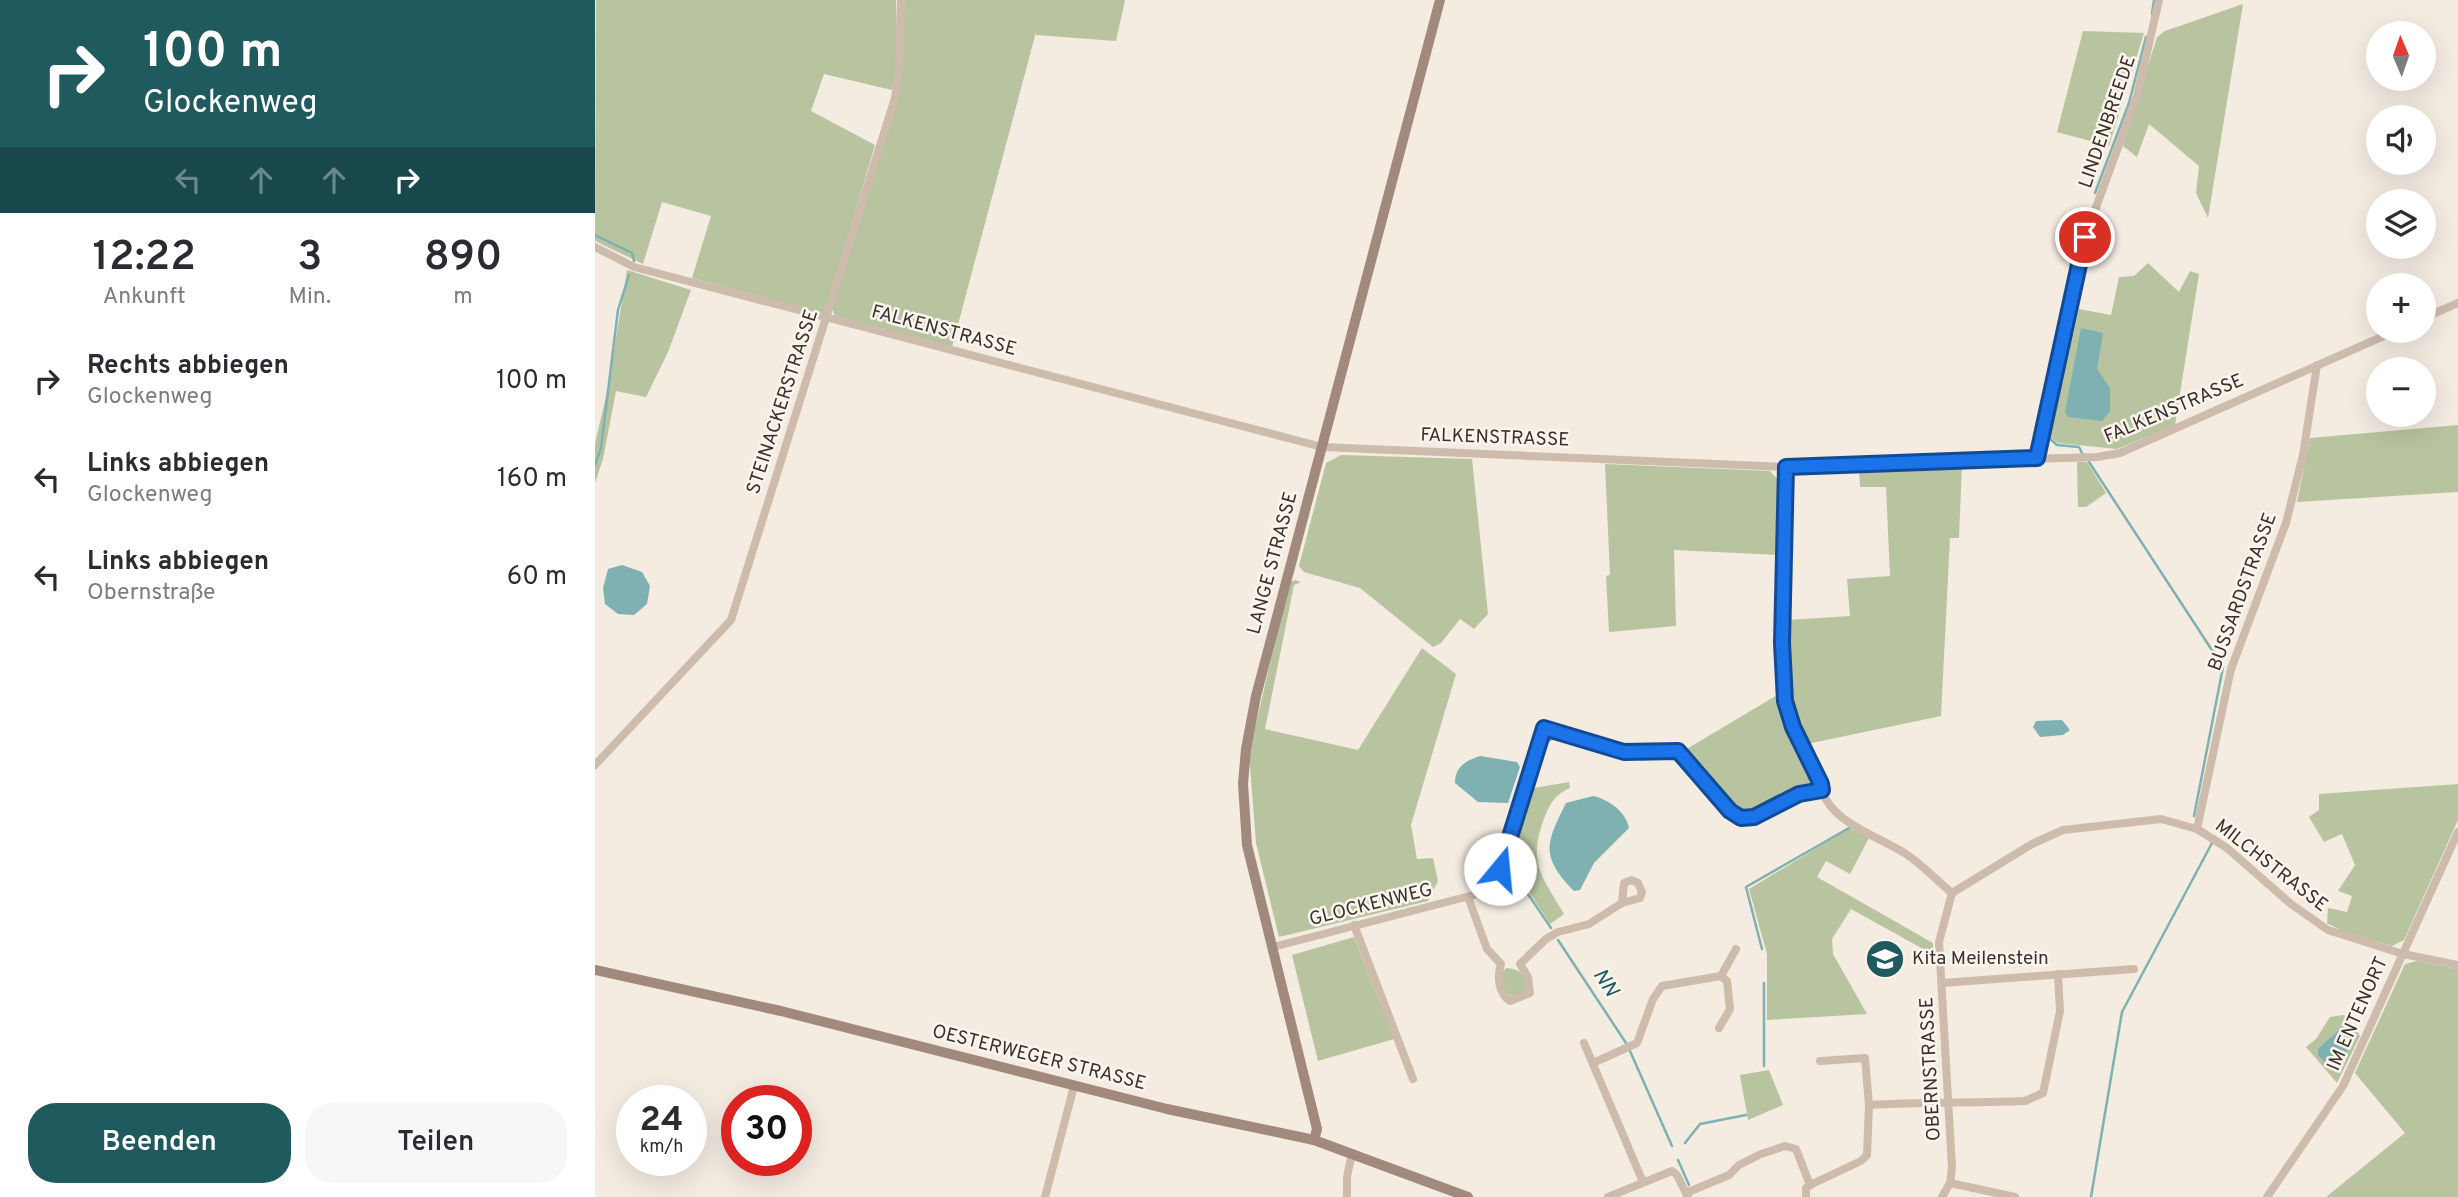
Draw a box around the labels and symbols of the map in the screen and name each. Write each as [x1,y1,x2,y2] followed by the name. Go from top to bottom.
[2366,21,2436,91] north arrow
[2074,53,2142,191] street label: LINDENBREEDE
[2055,207,2115,267] pin
[869,300,1019,362] street label: FALKENSTRASSE
[742,307,824,497] street label: STEINACKERSTRASSE
[2101,369,2247,449] street label: FALKENSTRASSE
[1420,423,1570,453] street label: FALKENSTRASSE
[1242,489,1304,637] street label: LANGE STRASSE
[2203,510,2283,674] street label: BUSSARDSTRASSE
[2210,814,2332,918] street label: MILCHSTRASSE
[1463,832,1537,906] position arrow
[1307,878,1435,932] street label: GLOCKENWEG
[1864,938,1906,980] school or university icon: Kita Meilenstein
[1912,947,2049,971] place label: Kita Meilenstein
[2322,953,2394,1075] street label: IM ENTENORT
[1586,964,1624,1003] water label: NN
[1915,996,1947,1142] street label: OBERNSTRASSE
[930,1020,1148,1096] street label: OESTERWEGER STRASSE
[721,1085,812,1176] speed limit sign: 30

